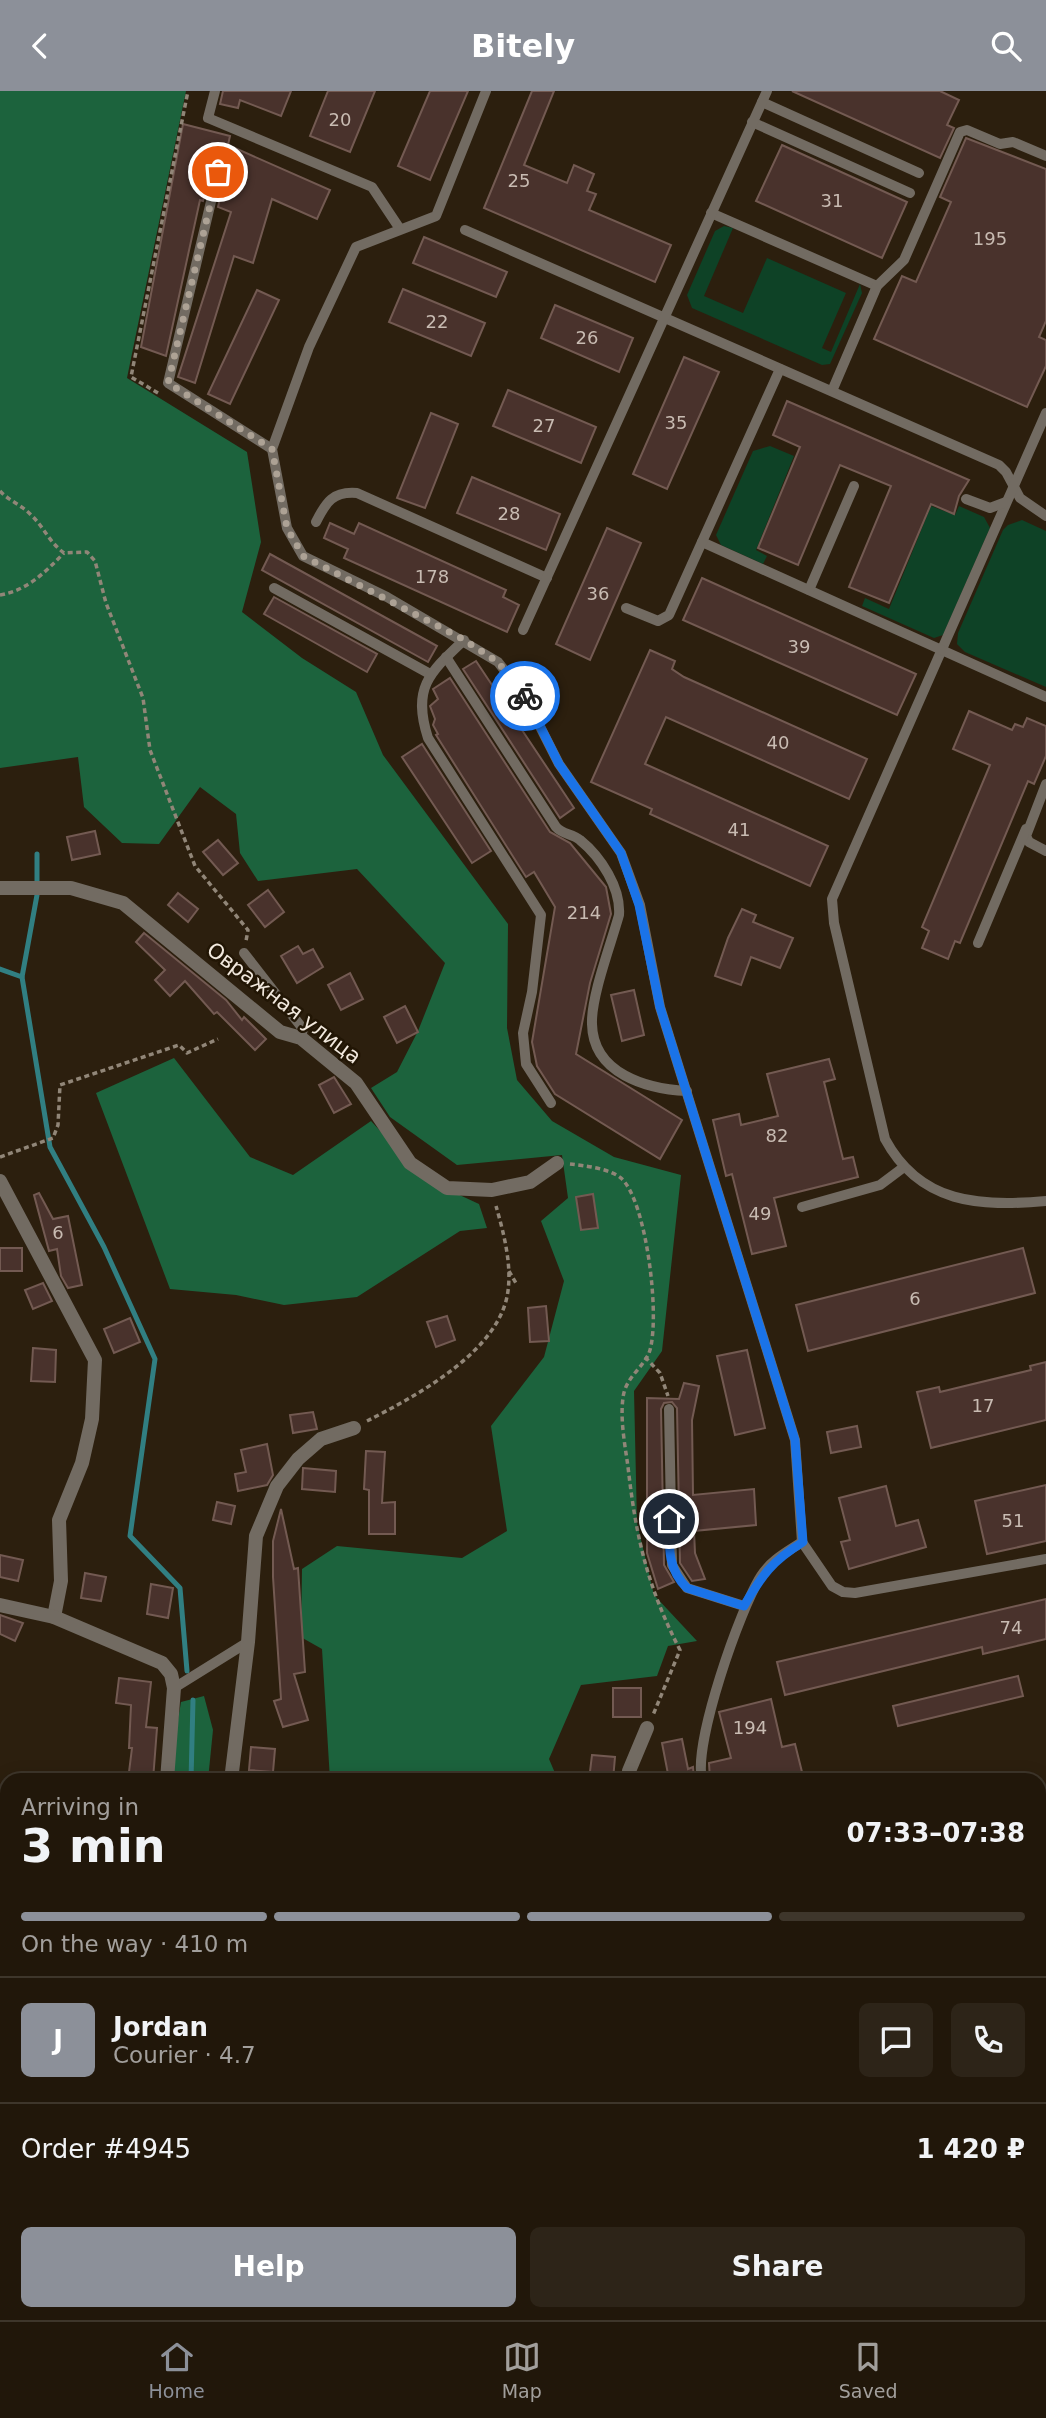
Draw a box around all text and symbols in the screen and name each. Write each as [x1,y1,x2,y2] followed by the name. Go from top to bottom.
[21,27,59,65] icon: back
[471,27,575,65] text: Bitely
[987,27,1025,65] icon: search
[329,109,351,130] house number: 20
[188,142,248,202] pin
[199,153,237,191] icon: bag
[508,170,530,191] house number: 25
[821,190,843,211] house number: 31
[973,228,1007,249] house number: 195
[426,311,448,332] house number: 22
[576,327,598,348] house number: 26
[665,412,687,433] house number: 35
[533,415,555,436] house number: 27
[498,503,520,524] house number: 28
[415,566,449,587] house number: 178
[587,583,609,604] house number: 36
[788,636,810,657] house number: 39
[490,661,560,731] courier
[506,677,544,715] icon: bike
[767,732,789,753] house number: 40
[728,819,750,840] house number: 41
[567,902,601,923] house number: 214
[202,937,366,1069] street label: Овражная улица
[766,1125,788,1146] house number: 82
[749,1203,771,1224] house number: 49
[52,1222,64,1243] house number: 6
[909,1288,921,1309] house number: 6
[972,1395,994,1416] house number: 17
[639,1489,699,1549] pin
[650,1500,688,1538] icon: home
[1002,1510,1024,1531] house number: 51
[1000,1617,1022,1638] house number: 74
[733,1717,767,1738] house number: 194
[21,1794,139,1820] text: Arriving in
[846,1818,1025,1848] text: 07:33–07:38
[21,1819,165,1873] text: 3 min
[21,1931,248,1957] text: On the way · 410 m
[859,2003,933,2077] button: chat
[951,2003,1025,2077] button: phone
[113,2012,208,2042] text: Jordan
[53,2025,63,2055] text: J
[113,2042,256,2068] text: Courier · 4.7
[21,2134,191,2164] text: Order #4945
[916,2134,1025,2164] text: 1 420 ₽
[21,2227,516,2307] button: Help
[530,2227,1025,2307] button: Share
[149,2338,205,2402] tab: Home
[502,2338,542,2402] tab: Map
[839,2338,897,2402] tab: Saved

